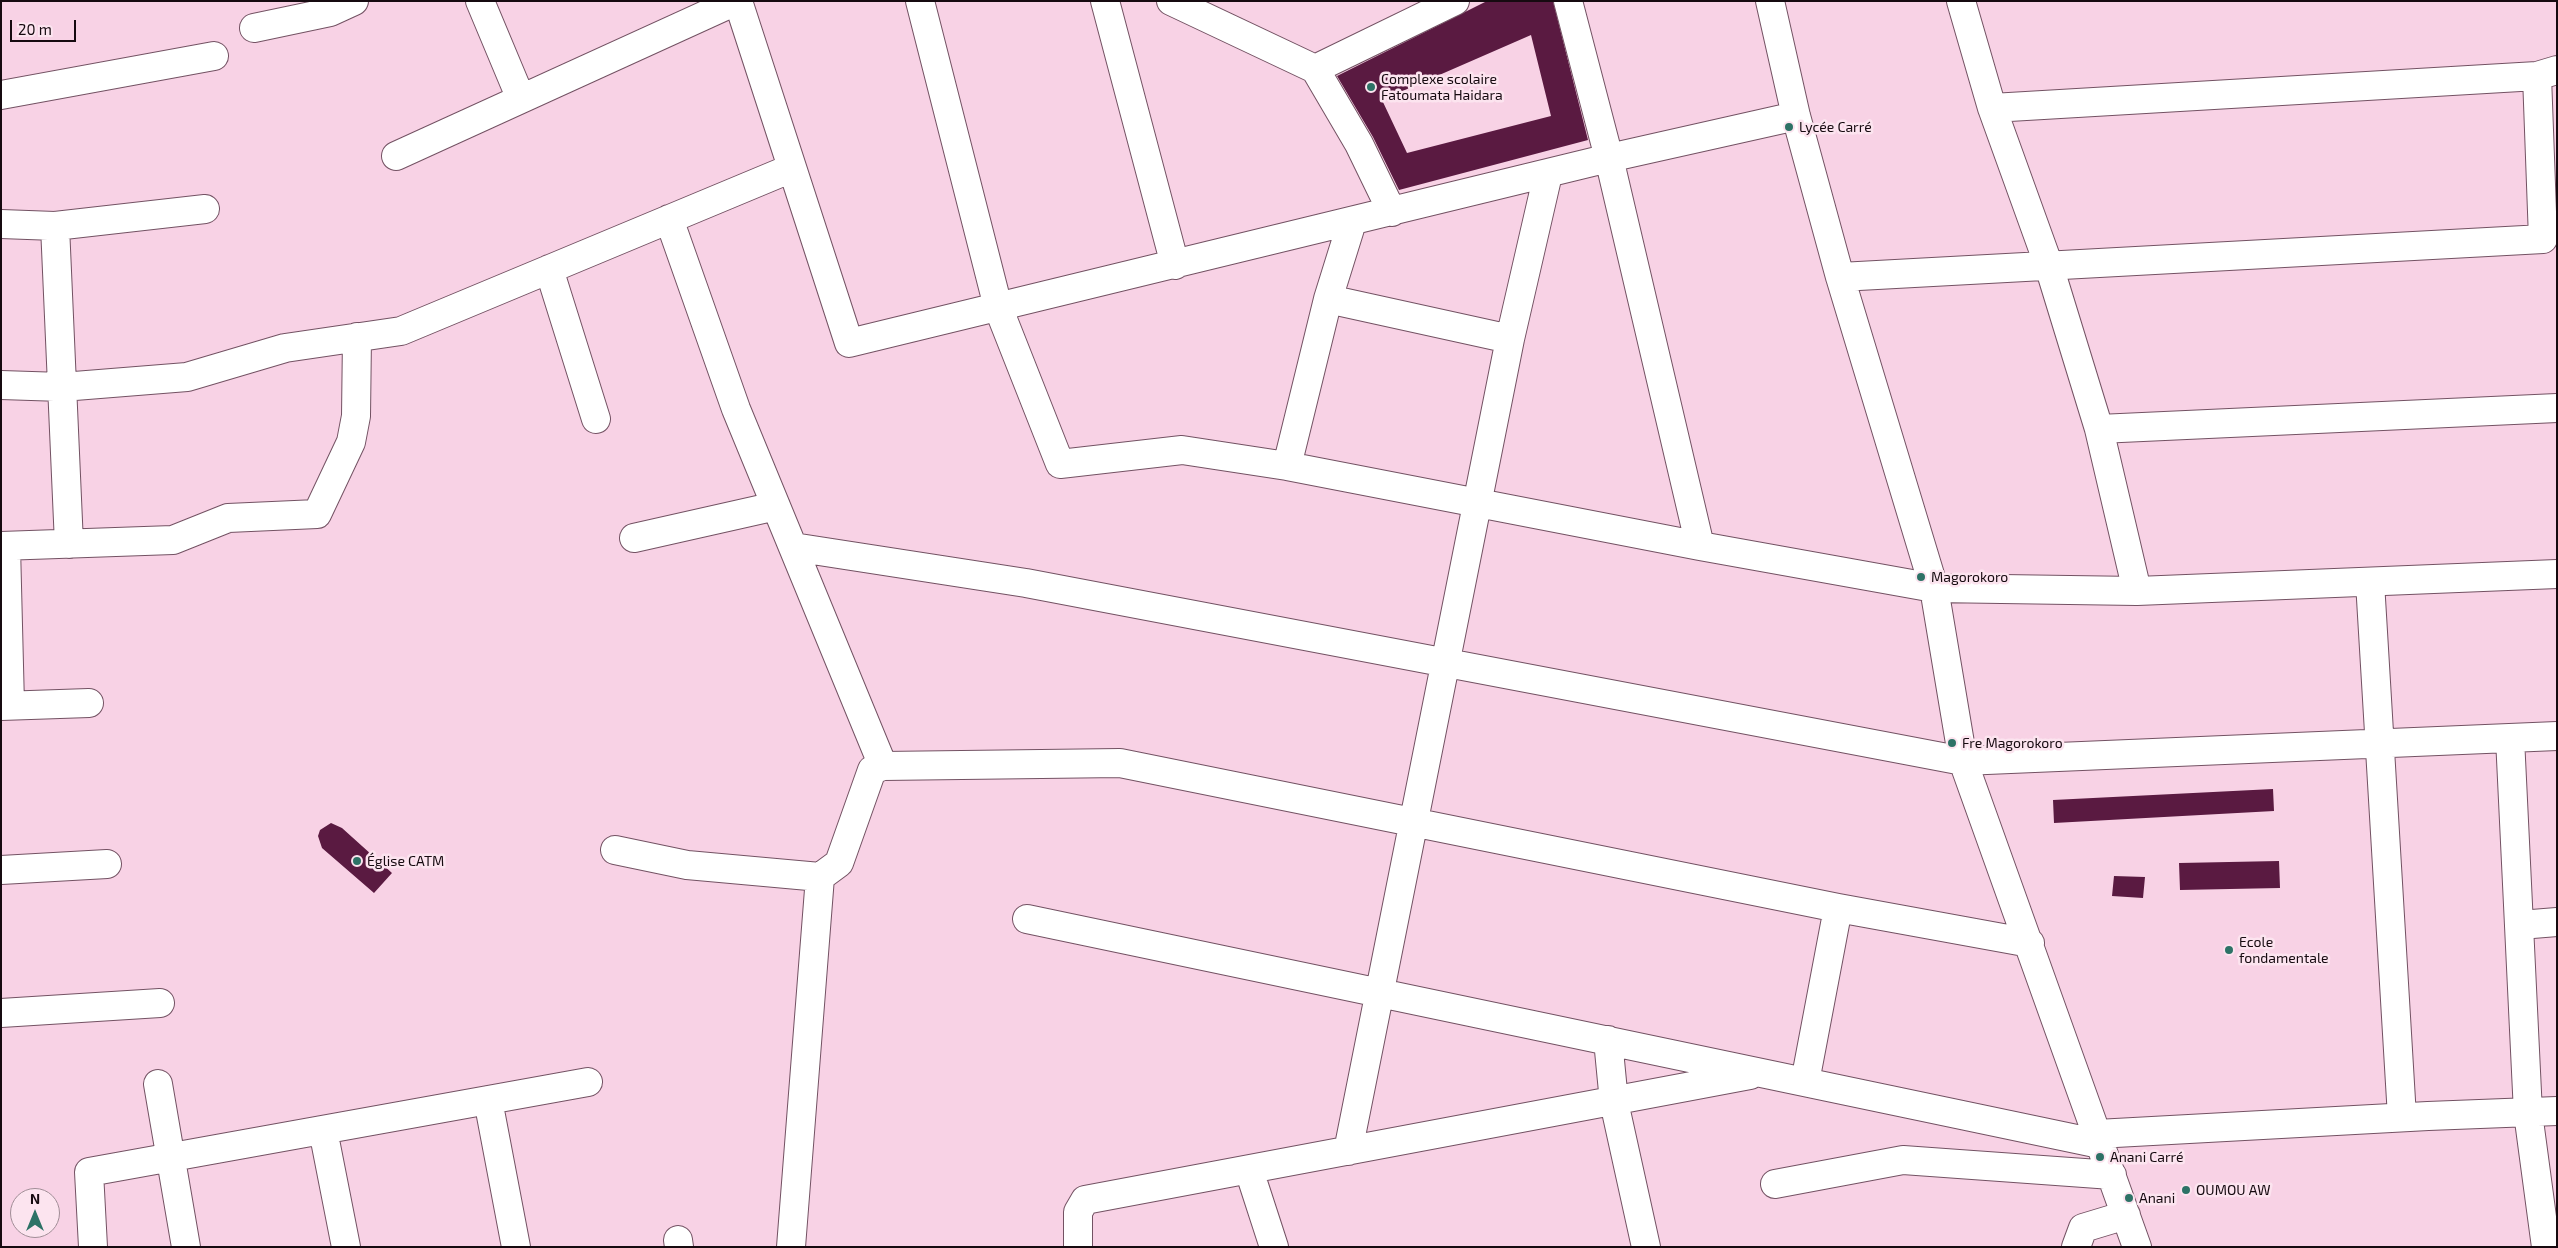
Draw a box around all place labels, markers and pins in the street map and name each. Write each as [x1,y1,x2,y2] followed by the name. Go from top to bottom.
[1381,71,1503,104] place label: Complexe scolaire Fatoumata Haidara
[1365,81,1377,93] marker: Complexe scolaire Fatoumata Haidara
[1799,119,1872,135] place label: Lycée Carré
[1783,121,1795,133] marker: Lycée Carré
[1931,569,2008,585] place label: Magorokoro
[1915,571,1927,583] marker: Magorokoro
[1962,735,2063,751] place label: Fre Magorokoro
[1946,737,1958,749] marker: Fre Magorokoro
[367,853,444,869] place label: Église CATM
[351,855,363,867] marker: Église CATM
[2239,934,2329,966] place label: Ecole fondamentale
[2223,944,2235,956] marker: Ecole fondamentale
[2110,1149,2183,1165] place label: Anani Carré
[2094,1151,2106,1163] marker: Anani Carré
[2196,1182,2270,1198] place label: OUMOU AW
[2180,1184,2192,1196] marker: OUMOU AW
[2139,1190,2175,1206] place label: Anani
[2123,1192,2135,1204] marker: Anani

